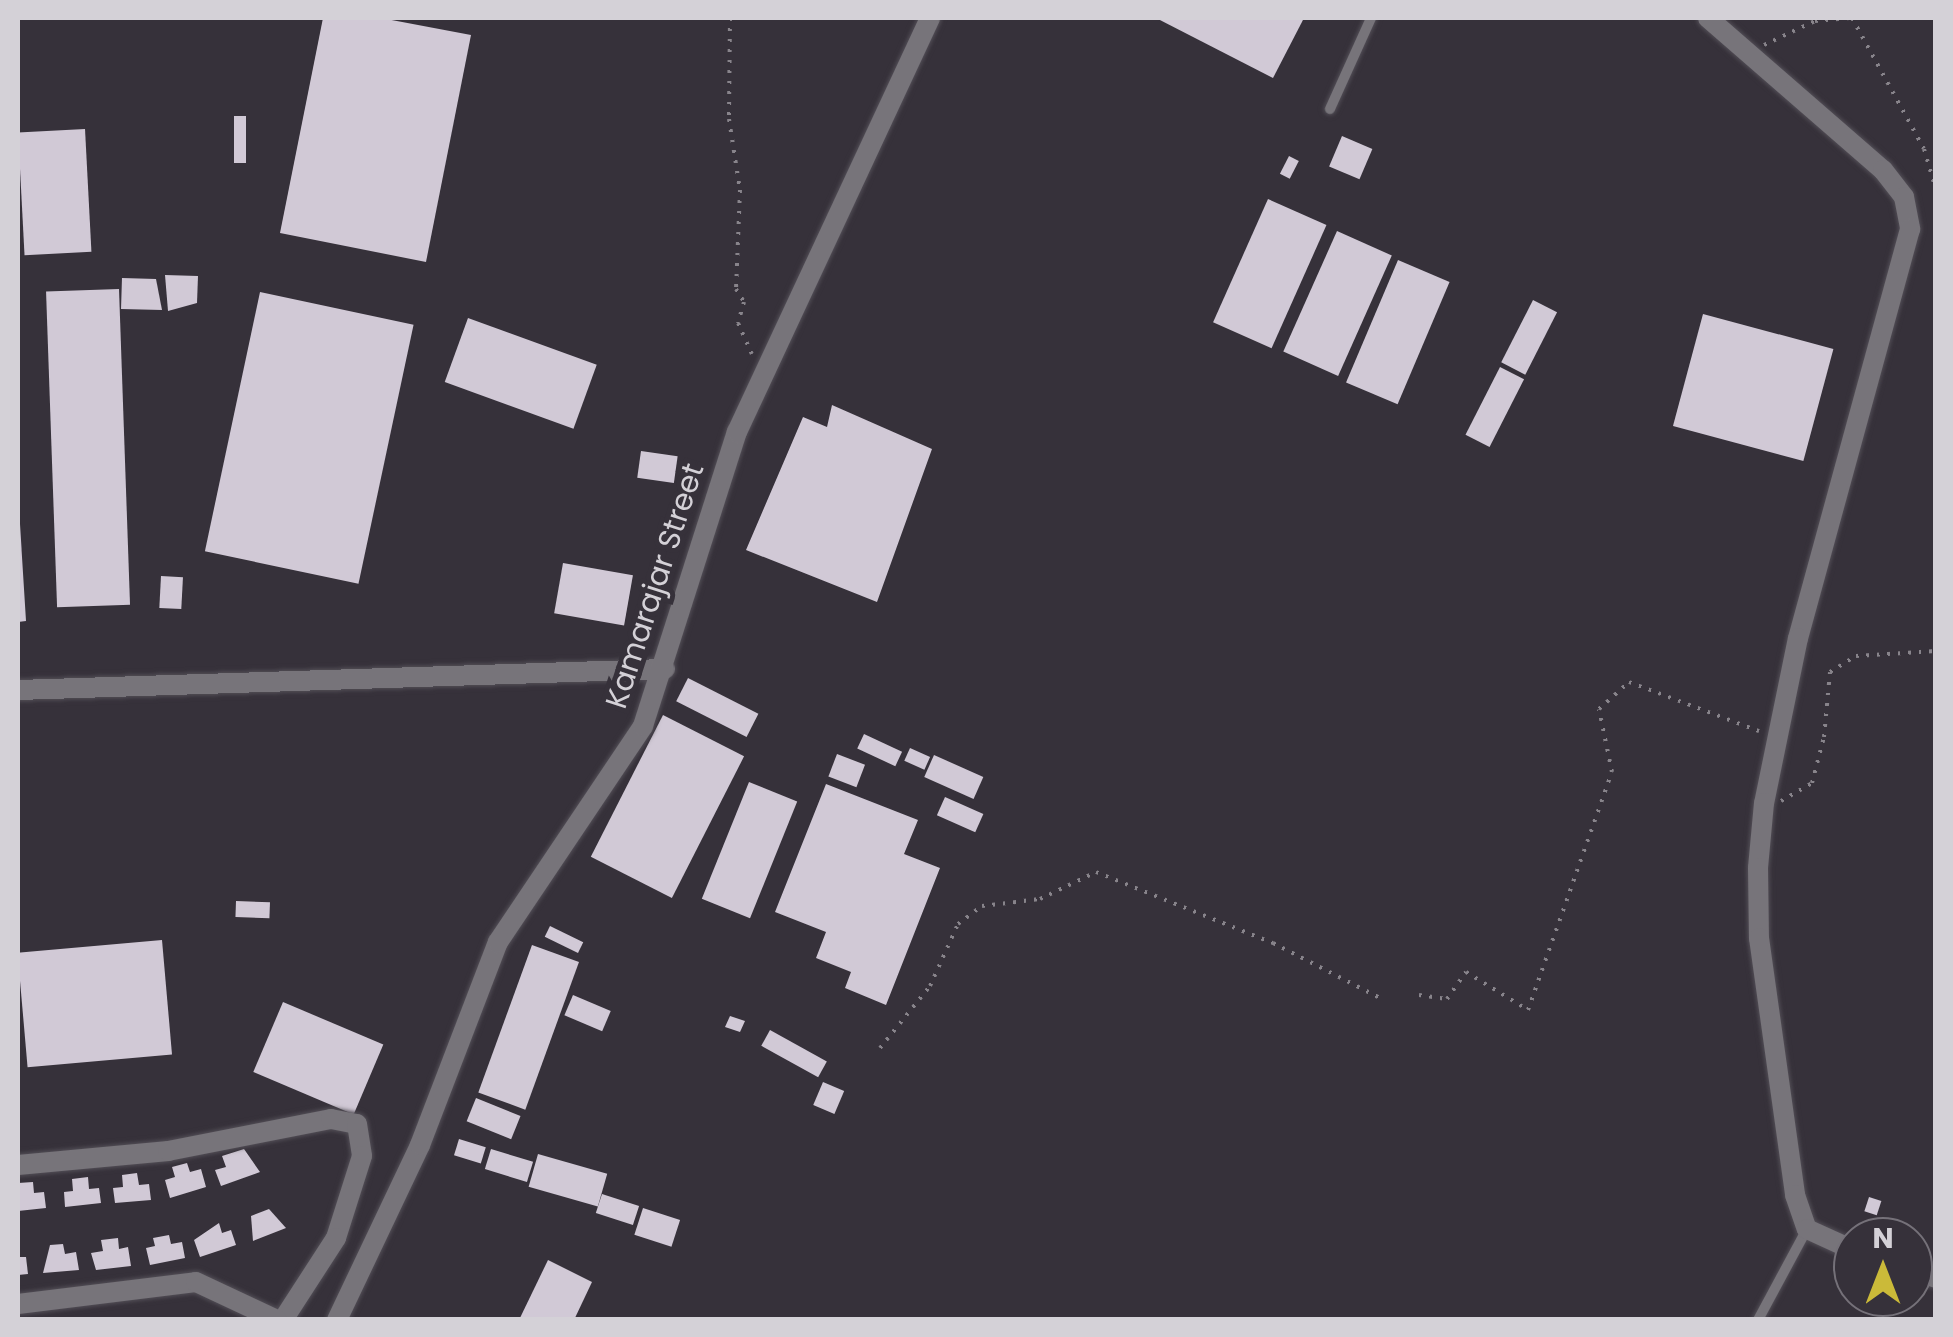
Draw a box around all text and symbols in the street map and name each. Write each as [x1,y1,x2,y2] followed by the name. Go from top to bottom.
[598,459,712,713] street label: Kamarajar Street
[1833,1217,1933,1317] north arrow
[1872,1219,1894,1258] text: N

